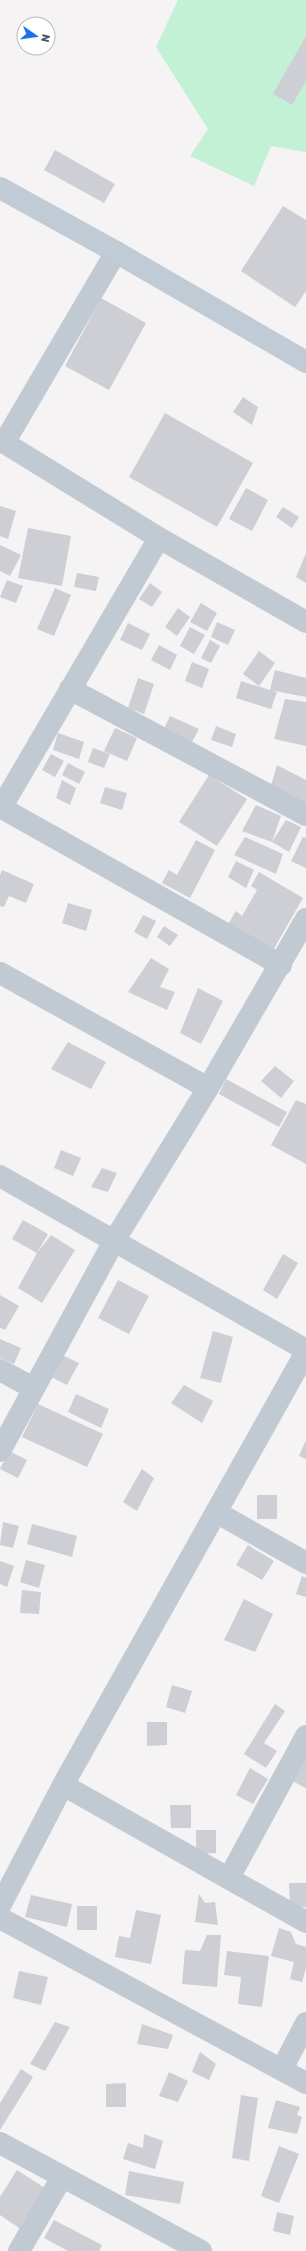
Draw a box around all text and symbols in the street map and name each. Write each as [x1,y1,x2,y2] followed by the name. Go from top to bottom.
[16,16,56,56] north arrow
[38,33,52,44] text: N

